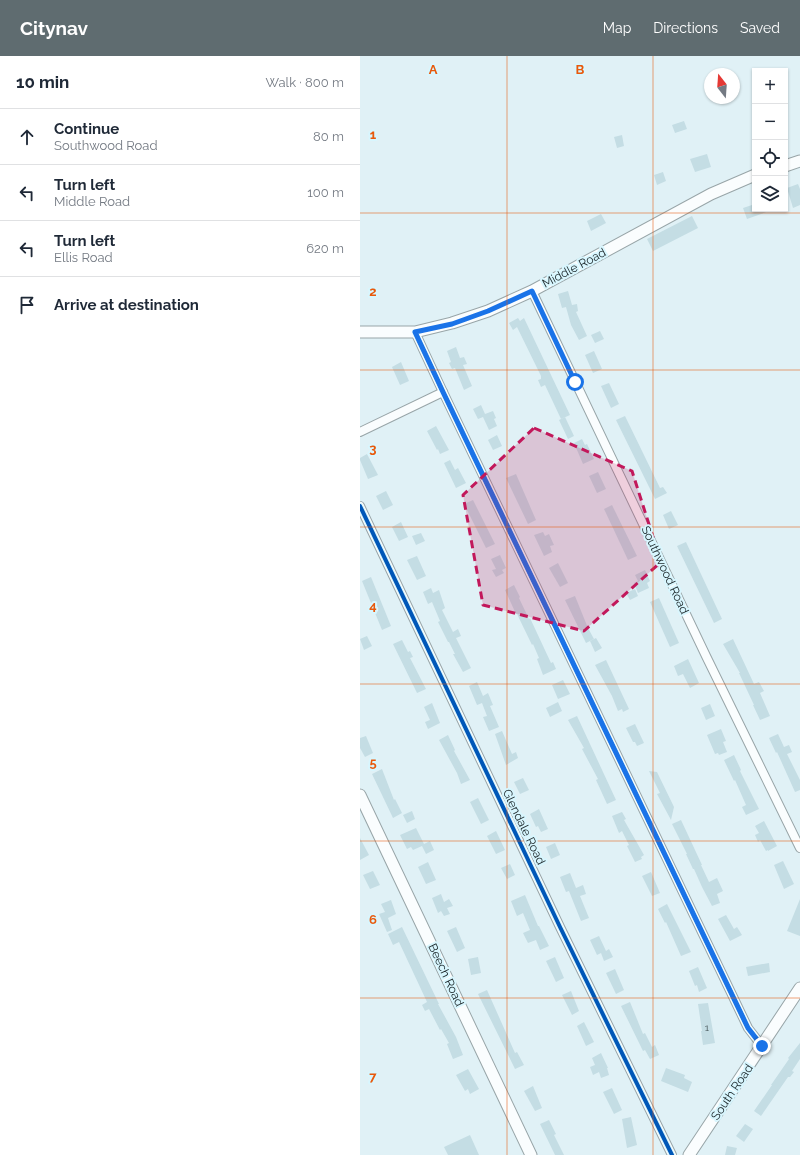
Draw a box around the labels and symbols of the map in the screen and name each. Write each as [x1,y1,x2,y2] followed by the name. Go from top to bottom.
[429,62,438,77] text: A
[576,62,585,77] text: B
[704,68,740,104] north arrow
[370,127,377,142] text: 1
[540,245,608,291] street label: Middle Road
[369,284,377,299] text: 2
[566,373,584,391] route start
[369,441,377,456] text: 3
[638,524,692,616] street label: Southwood Road
[369,598,377,613] text: 4
[369,755,377,770] text: 5
[500,787,548,867] street label: Glendale Road
[369,912,377,927] text: 6
[425,941,467,1009] street label: Beech Road
[705,1022,710,1033] house number: 1
[753,1037,771,1055] route end
[708,1061,756,1123] street label: South Road
[369,1069,377,1084] text: 7

